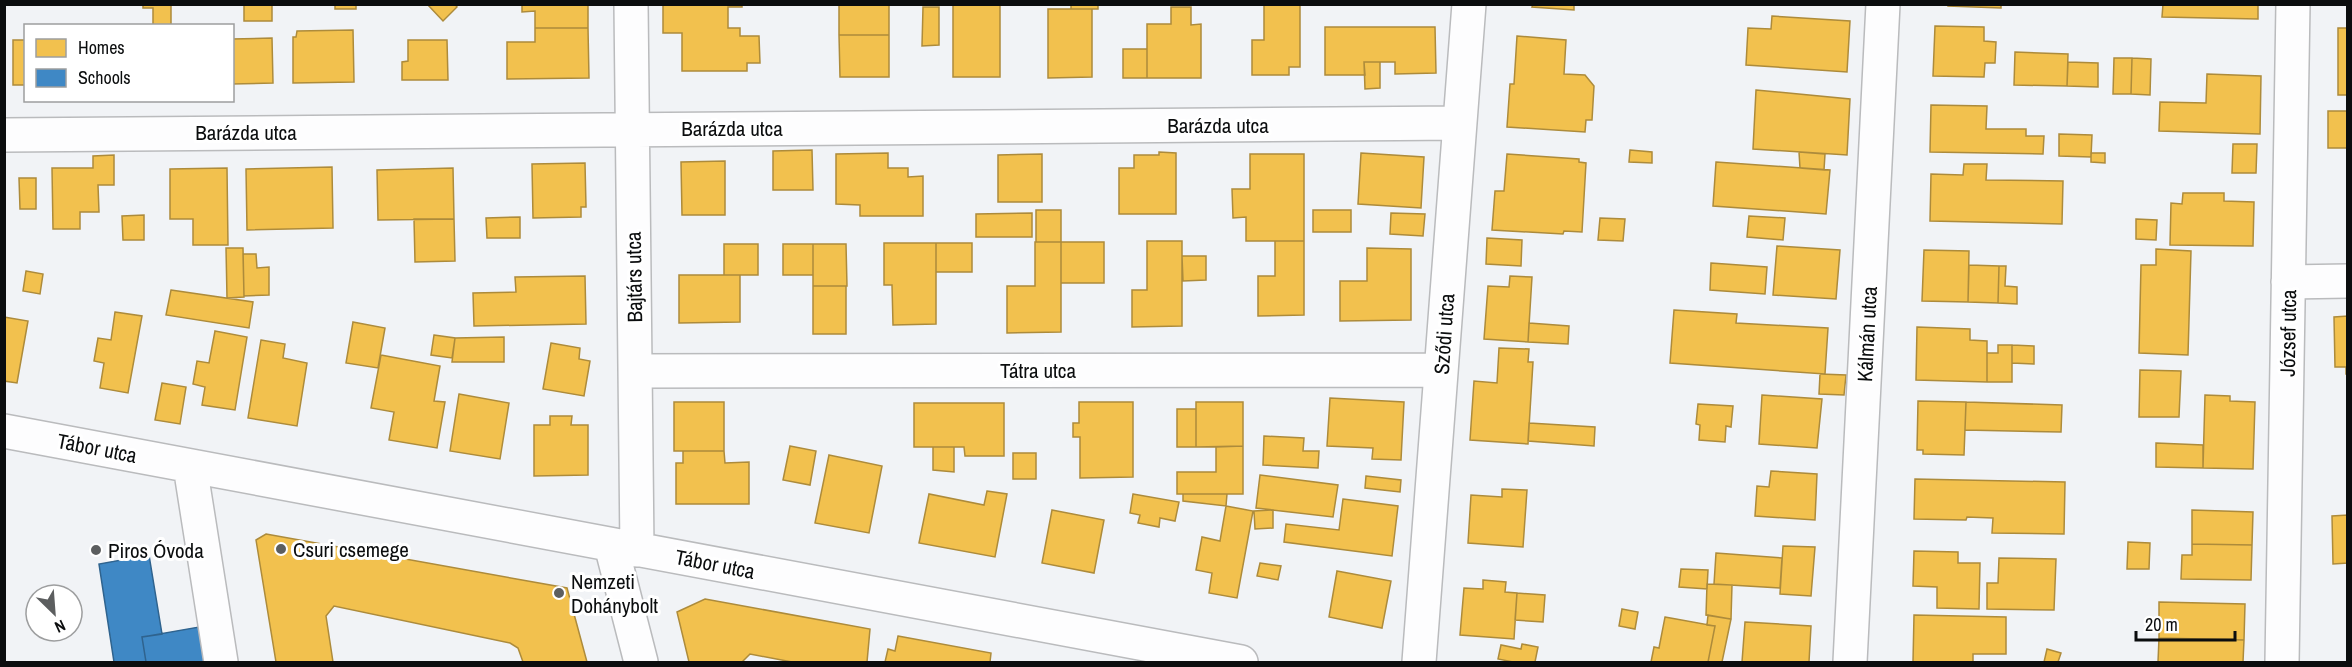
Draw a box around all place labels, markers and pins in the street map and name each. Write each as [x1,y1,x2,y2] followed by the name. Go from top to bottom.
[293,535,409,564] place label: Csuri csemege
[108,536,204,565] place label: Piros Óvoda
[274,542,288,556] marker: Csuri csemege
[89,543,103,557] marker: Piros Óvoda
[571,567,658,620] place label: Nemzeti Dohánybolt
[552,586,566,600] marker: Nemzeti Dohánybolt

